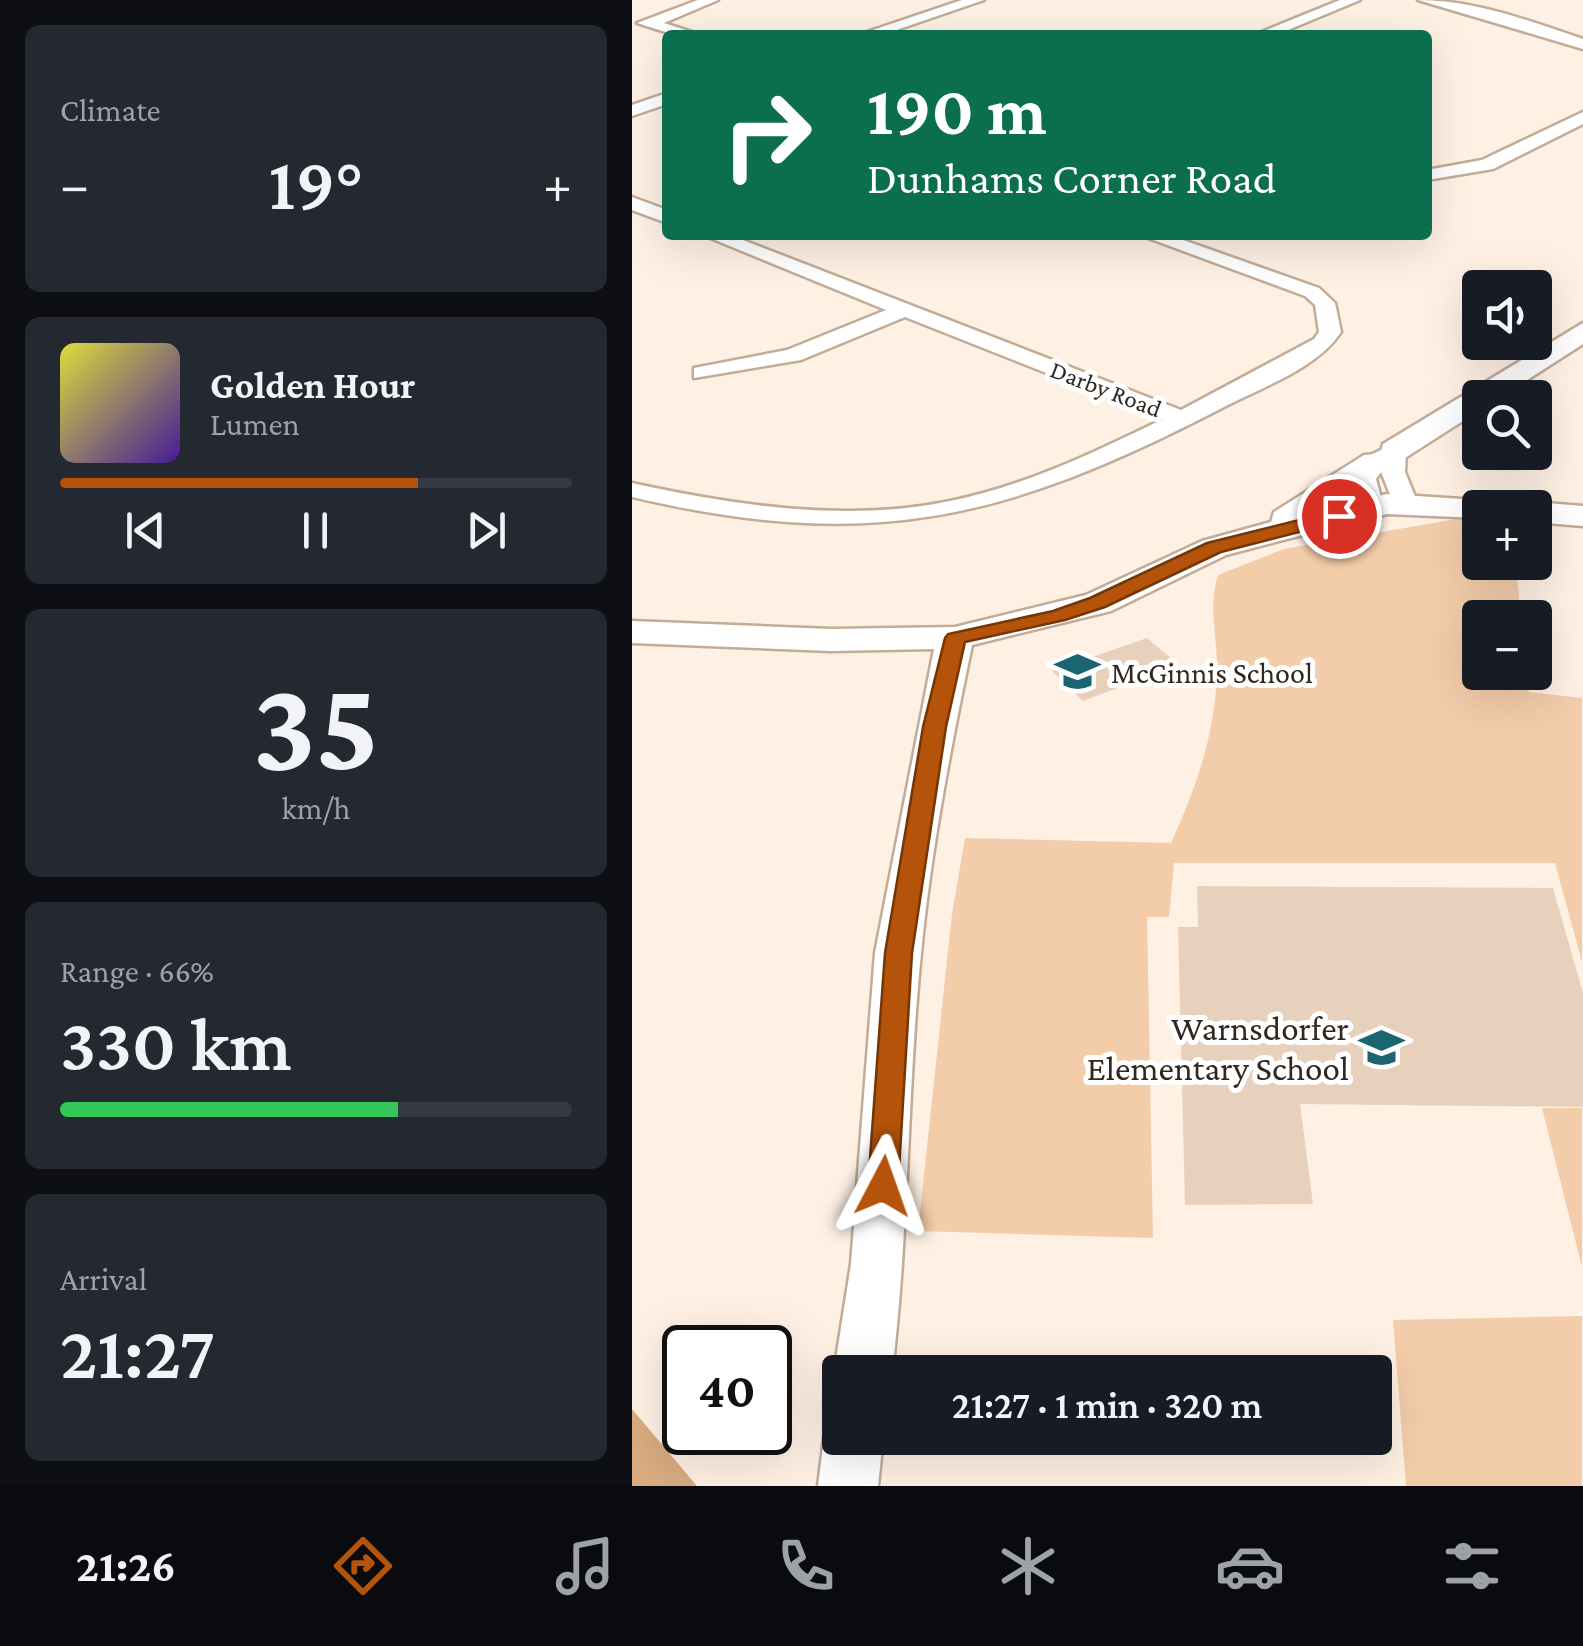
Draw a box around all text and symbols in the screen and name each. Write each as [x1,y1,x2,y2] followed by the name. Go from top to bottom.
[702,70,832,200] icon: right
[867,71,1047,149] text: 190 m
[60,92,161,128] text: Climate
[269,142,363,225] text: 19°
[867,153,1277,203] text: Dunhams Corner Road
[60,154,89,215] text: −
[543,154,572,215] text: +
[1462,270,1552,690] map controls
[1462,270,1552,360] button: sound
[1046,355,1165,423] street label: Darby Road
[210,364,416,406] text: Golden Hour
[1462,380,1552,470] button: search
[210,406,300,442] text: Lumen
[1297,474,1382,559] pin
[1312,489,1367,544] icon: arrive
[1462,490,1552,580] button: +
[118,503,173,558] icon: previous
[288,503,343,558] icon: pause
[459,503,514,558] icon: next
[1462,600,1552,690] button: −
[1054,648,1102,696] school or university icon: McGinnis School
[252,652,380,797] text: 35
[1111,656,1313,689] place label: McGinnis School
[282,790,351,826] text: km/h
[60,953,214,989] text: Range · 66%
[60,1003,292,1086] text: 330 km
[1087,1009,1349,1088] place label: Warnsdorfer Elementary School
[1358,1024,1406,1072] school or university icon: Warnsdorfer Elementary School
[831,1134,935,1238] position arrow
[60,1261,147,1297] text: Arrival
[60,1311,215,1394] text: 21:27
[662,1325,792,1455] speed limit sign: 40
[952,1384,1262,1426] text: 21:27 · 1 min · 320 m
[328,1531,398,1601] icon: directions
[550,1531,620,1601] icon: music
[771,1531,841,1601] icon: phone
[993,1531,1063,1601] icon: climate
[1215,1531,1285,1601] icon: car
[1437,1531,1507,1601] icon: filters
[76,1541,176,1591] text: 21:26

